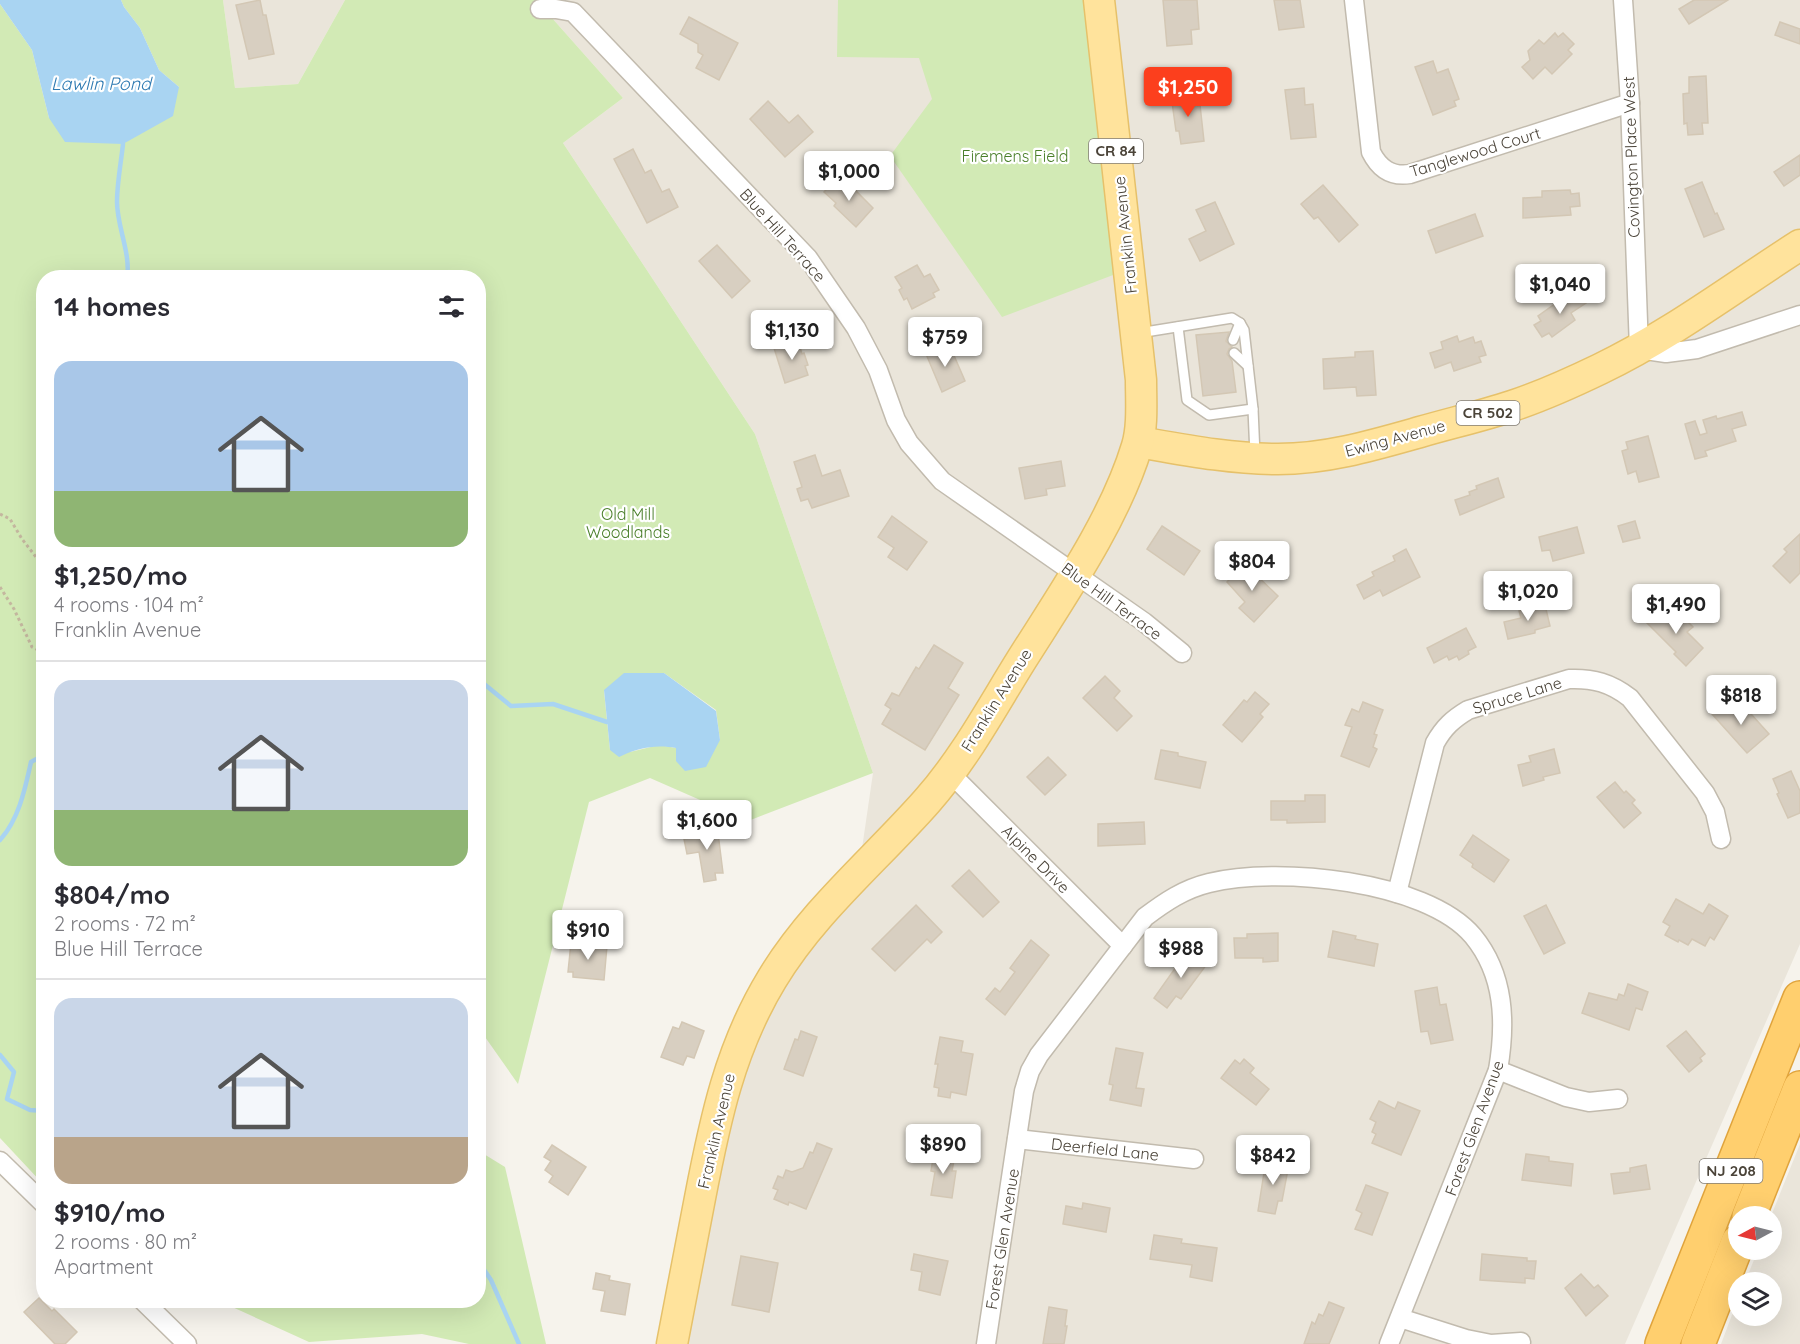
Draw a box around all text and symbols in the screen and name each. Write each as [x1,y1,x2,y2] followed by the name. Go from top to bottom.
[1139,67,1237,118] pin: $1,250
[51,72,153,95] water label: Lawlin Pond
[1158,74,1218,99] text: $1,250
[1618,76,1644,238] street label: Covington Place West
[1407,123,1543,181] street label: Tanglewood Court
[1089,139,1143,163] road number: CR 84
[962,146,1068,166] park label: Firemens Field
[800,151,898,202] pin: $1,000
[818,158,880,183] text: $1,000
[1109,175,1141,295] street label: Franklin Avenue
[736,184,830,286] street label: Blue Hill Terrace
[1511,264,1609,315] pin: $1,040
[1529,271,1591,296] text: $1,040
[54,290,170,323] text: 14 homes
[435,290,468,323] icon: filters
[743,310,841,361] pin: $1,130
[765,317,819,342] text: $1,130
[909,317,981,368] pin: $759
[922,324,968,349] text: $759
[207,400,315,508] icon: home
[1456,401,1520,425] road number: CR 502
[1343,415,1447,461] street label: Ewing Avenue
[586,504,670,542] park label: Old Mill Woodlands
[1216,541,1288,592] pin: $804
[1229,548,1275,573] text: $804
[1058,558,1166,644] street label: Blue Hill Terrace
[54,559,187,592] text: $1,250/mo
[1479,571,1577,622] pin: $1,020
[1497,578,1559,603] text: $1,020
[1627,584,1725,635] pin: $1,490
[1646,591,1706,616] text: $1,490
[54,592,204,617] text: 4 rooms · 104 m²
[54,617,201,642] text: Franklin Avenue
[956,645,1036,755] street label: Franklin Avenue
[1470,672,1564,718] street label: Spruce Lane
[1705,675,1777,726] pin: $818
[1720,682,1762,707] text: $818
[207,719,315,827] icon: home
[658,800,756,851] pin: $1,600
[677,807,737,832] text: $1,600
[998,821,1074,897] street label: Alpine Drive
[54,878,170,911] text: $804/mo
[552,910,624,961] pin: $910
[54,911,196,936] text: 2 rooms · 72 m²
[566,917,610,942] text: $910
[1145,928,1217,979] pin: $988
[1158,935,1204,960] text: $988
[54,936,203,961] text: Blue Hill Terrace
[207,1037,315,1145] icon: home
[1440,1058,1508,1198] street label: Forest Glen Avenue
[693,1071,739,1191] street label: Franklin Avenue
[907,1124,979,1175] pin: $890
[920,1131,966,1156] text: $890
[1050,1133,1160,1165] street label: Deerfield Lane
[1237,1135,1309,1186] pin: $842
[1250,1142,1296,1167] text: $842
[1700,1159,1762,1183] road number: NJ 208
[981,1167,1023,1311] street label: Forest Glen Avenue
[54,1196,165,1229] text: $910/mo
[1728,1206,1782,1260] north arrow
[1728,1206,1782,1326] map controls
[54,1229,197,1254] text: 2 rooms · 80 m²
[54,1254,154,1279] text: Apartment
[1728,1272,1782,1326] button: layers

